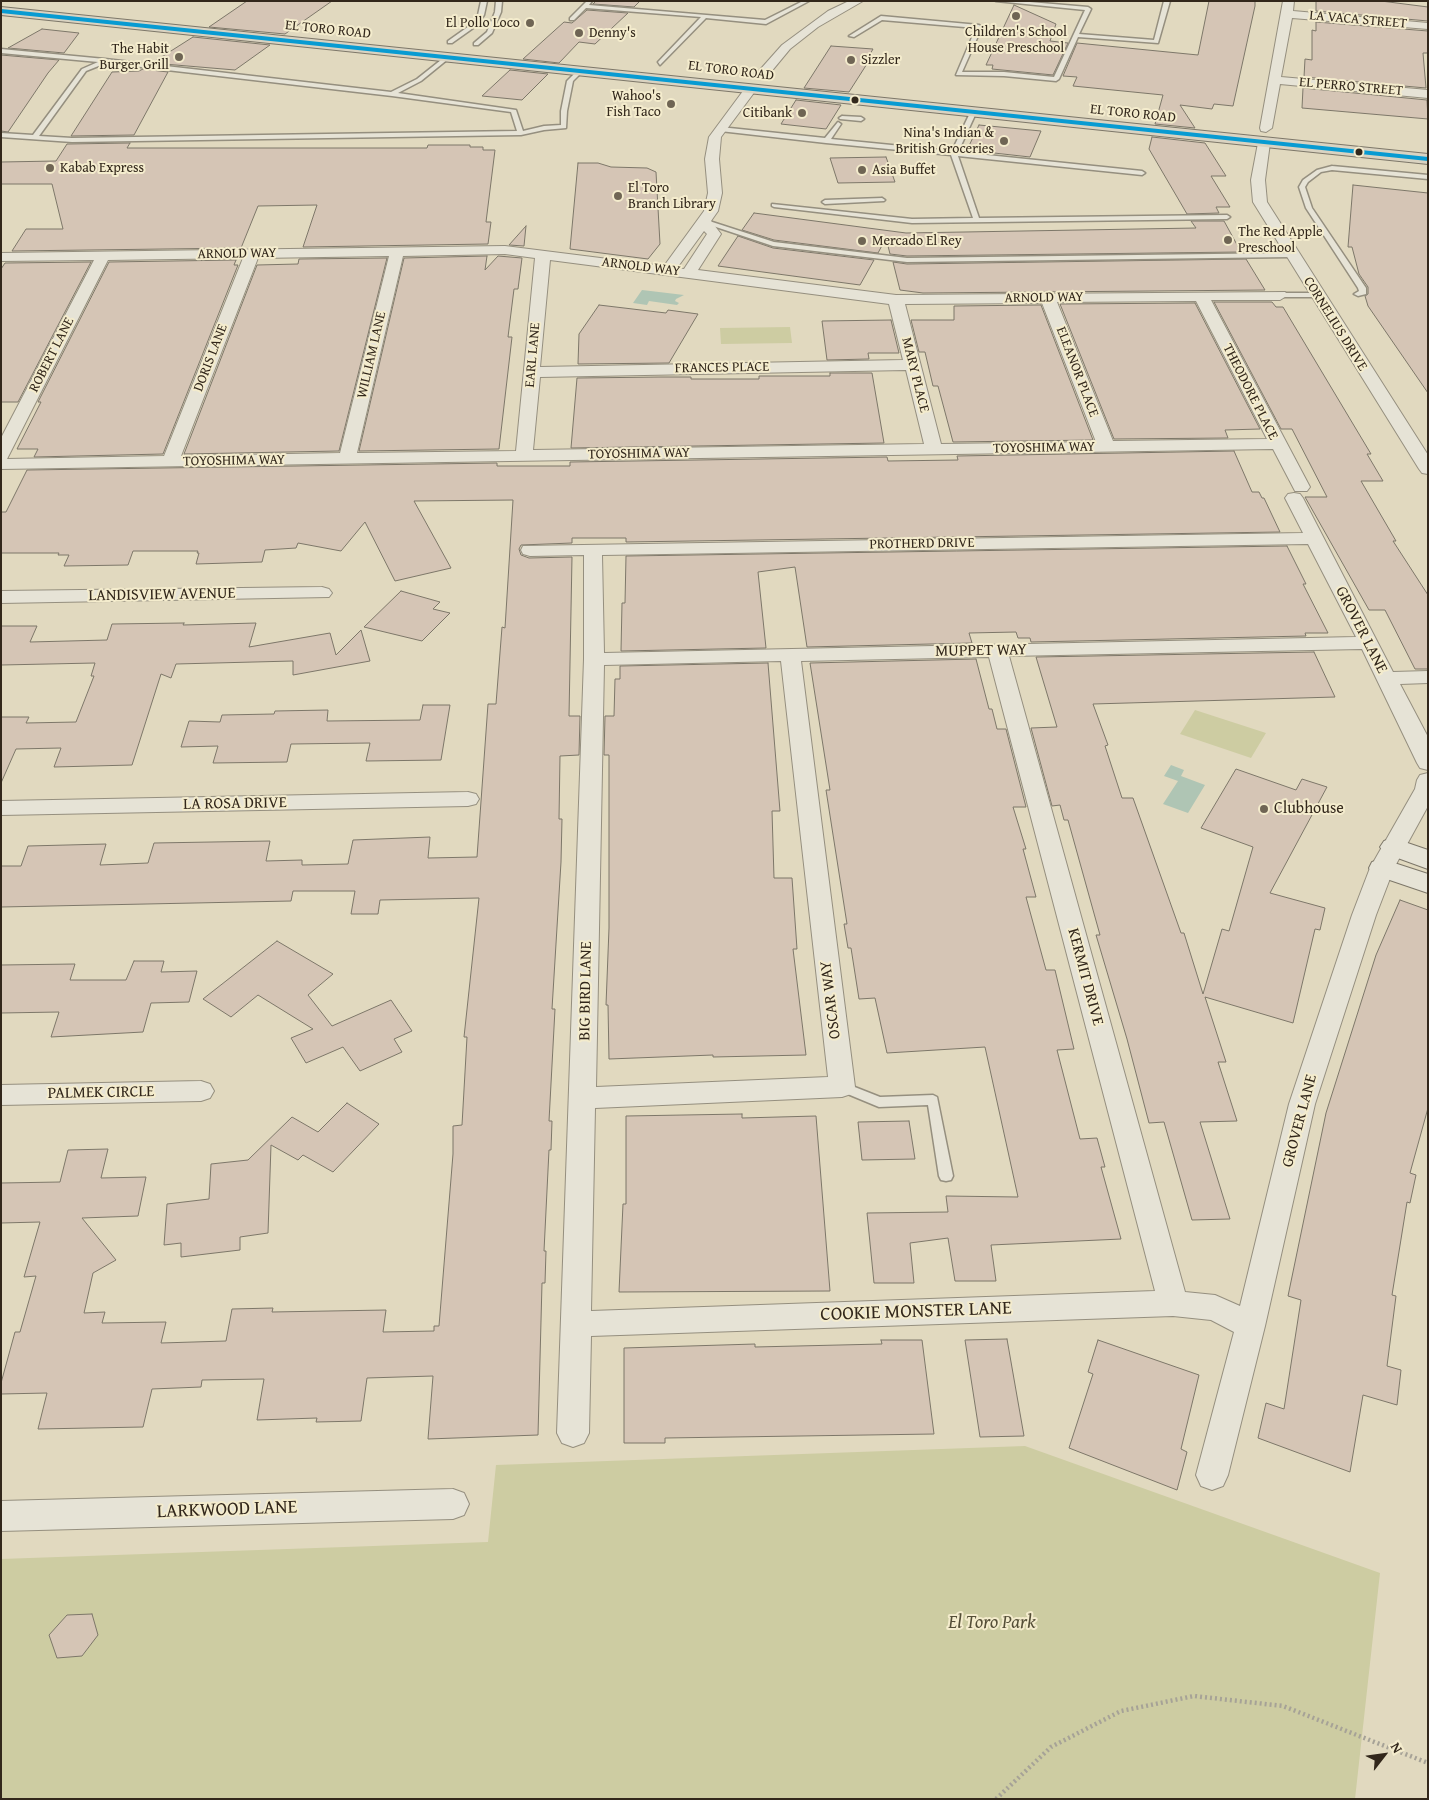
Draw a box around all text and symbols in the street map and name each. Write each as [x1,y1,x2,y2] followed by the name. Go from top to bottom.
[1308,7,1408,33] street label: LA VACA STREET
[1010,10,1022,22] marker: Children's School House Preschool
[446,15,520,31] place label: El Pollo Loco
[284,17,372,43] street label: EL TORO ROAD
[524,17,536,29] marker: El Pollo Loco
[965,24,1067,56] place label: Children's School House Preschool
[589,25,636,41] place label: Denny's
[573,27,585,39] marker: Denny's
[100,41,169,74] place label: The Habit Burger Grill
[173,51,185,63] marker: The Habit Burger Grill
[861,52,900,68] place label: Sizzler
[845,54,857,66] marker: Sizzler
[687,57,775,85] street label: EL TORO ROAD
[1298,74,1404,100] street label: EL PERRO STREET
[606,88,661,120] place label: Wahoo's Fish Taco
[850,95,860,105] unlabelled marker
[665,98,677,110] marker: Wahoo's Fish Taco
[1089,101,1177,127] street label: EL TORO ROAD
[743,105,792,121] place label: Citibank
[796,107,808,119] marker: Citibank
[895,125,994,158] place label: Nina's Indian & British Groceries
[998,135,1010,147] marker: Nina's Indian & British Groceries
[1354,147,1364,157] unlabelled marker
[60,160,144,176] place label: Kabab Express
[44,162,56,174] marker: Kabab Express
[872,162,936,178] place label: Asia Buffet
[856,164,868,176] marker: Asia Buffet
[628,180,716,212] place label: El Toro Branch Library
[612,190,624,202] marker: El Toro Branch Library
[1238,224,1323,256] place label: The Red Apple Preschool
[872,233,962,249] place label: Mercado El Rey
[1222,234,1234,246] marker: The Red Apple Preschool
[856,235,868,247] marker: Mercado El Rey
[197,245,277,263] street label: ARNOLD WAY
[601,254,681,280] street label: ARNOLD WAY
[1299,274,1371,374] street label: CORNELIUS DRIVE
[1004,289,1084,307] street label: ARNOLD WAY
[354,310,390,400] street label: WILLIAM LANE
[26,315,78,395] street label: ROBERT LANE
[190,322,232,394] street label: DORIS LANE
[522,322,544,388] street label: EARL LANE
[1052,324,1102,420] street label: ELEANOR PLACE
[898,336,932,414] street label: MARY PLACE
[1219,341,1281,443] street label: THEODORE PLACE
[675,359,769,377] street label: FRANCES PLACE
[993,439,1095,457] street label: TOYOSHIMA WAY
[588,445,690,463] street label: TOYOSHIMA WAY
[183,452,285,470] street label: TOYOSHIMA WAY
[869,535,975,553] street label: PROTHERD DRIVE
[1331,583,1391,677] street label: GROVER LANE
[88,584,236,606] street label: LANDISVIEW AVENUE
[935,641,1027,661] street label: MUPPET WAY
[183,793,287,815] street label: LA ROSA DRIVE
[1274,799,1344,819] place label: Clubhouse
[1258,803,1270,815] marker: Clubhouse
[1063,926,1107,1028] street label: KERMIT DRIVE
[576,941,596,1041] street label: BIG BIRD LANE
[817,960,845,1040] street label: OSCAR WAY
[1278,1073,1322,1169] street label: GROVER LANE
[47,1082,155,1104] street label: PALMEK CIRCLE
[820,1297,1012,1327] street label: COOKIE MONSTER LANE
[156,1496,298,1524] street label: LARKWOOD LANE
[948,1612,1036,1634] park label: El Toro Park
[1359,1730,1409,1780] north arrow
[1386,1738,1408,1757] text: N

